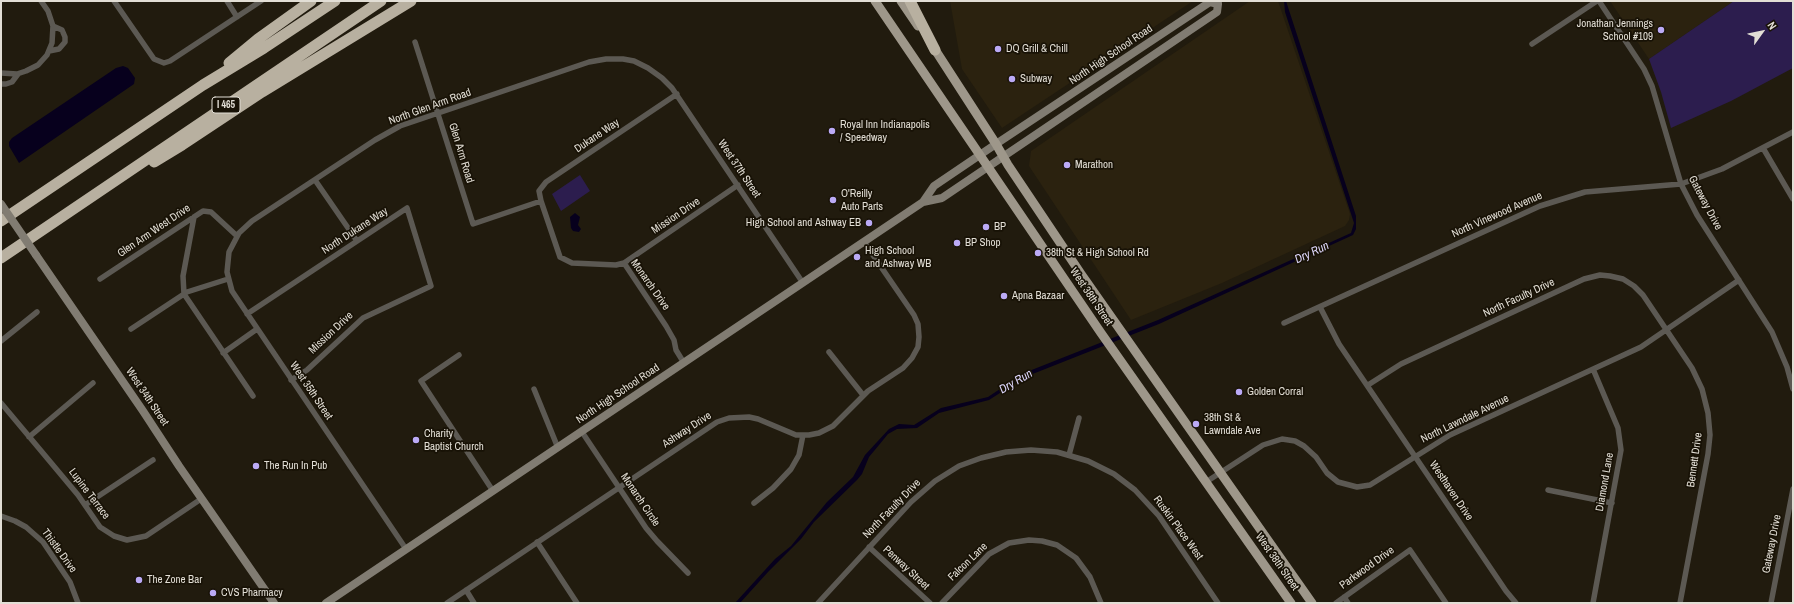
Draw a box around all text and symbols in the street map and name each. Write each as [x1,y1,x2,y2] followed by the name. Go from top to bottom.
[1742,12,1782,52] north arrow
[1577,17,1653,43] place label: Jonathan Jennings School #109
[1764,19,1780,32] text: N
[1067,22,1155,88] street label: North High School Road
[1656,25,1666,35] marker: Jonathan Jennings School #109
[1006,42,1068,56] place label: DQ Grill & Chill
[993,44,1003,54] marker: DQ Grill & Chill
[1020,72,1052,86] place label: Subway
[1007,74,1017,84] marker: Subway
[387,86,473,128] street label: North Glen Arm Road
[212,97,240,113] road number: I 465
[572,116,622,156] street label: Dukane Way
[840,118,930,144] place label: Royal Inn Indianapolis / Speedway
[446,121,476,185] street label: Glen Arm Road
[827,126,837,136] marker: Royal Inn Indianapolis / Speedway
[715,138,763,200] street label: West 37th Street
[1075,158,1113,172] place label: Marathon
[1062,160,1072,170] marker: Marathon
[1685,174,1725,232] street label: Gateway Drive
[841,187,883,213] place label: O'Reilly Auto Parts
[1450,189,1544,241] street label: North Vinewood Avenue
[649,195,703,237] street label: Mission Drive
[828,195,838,205] marker: O'Reilly Auto Parts
[115,202,193,260] street label: Glen Arm West Drive
[320,205,390,257] street label: North Dukane Way
[746,216,861,230] place label: High School and Ashway EB
[864,218,874,228] marker: High School and Ashway EB
[994,220,1006,234] place label: BP
[981,222,991,232] marker: BP
[965,236,1001,250] place label: BP Shop
[952,238,962,248] marker: BP Shop
[1293,239,1331,267] water label: Dry Run
[865,244,931,270] place label: High School and Ashway WB
[1046,246,1149,260] place label: 38th St & High School Rd
[1033,248,1043,258] marker: 38th St & High School Rd
[852,252,862,262] marker: High School and Ashway WB
[628,257,672,313] street label: Monarch Drive
[1067,266,1115,328] street label: West 38th Street
[1481,276,1557,320] street label: North Faculty Drive
[1012,289,1064,303] place label: Apna Bazaar
[999,291,1009,301] marker: Apna Bazaar
[306,309,356,357] street label: Mission Drive
[287,360,335,422] street label: West 35th Street
[574,361,662,427] street label: North High School Road
[123,366,171,428] street label: West 34th Street
[997,367,1035,397] water label: Dry Run
[1247,385,1303,399] place label: Golden Corral
[1234,387,1244,397] marker: Golden Corral
[1419,392,1511,446] street label: North Lawndale Avenue
[660,409,714,451] street label: Ashway Drive
[1204,411,1261,437] place label: 38th St & Lawndale Ave
[1191,419,1201,429] marker: 38th St & Lawndale Ave
[424,427,484,453] place label: Charity Baptist Church
[1685,432,1705,488] street label: Bennett Drive
[411,435,421,445] marker: Charity Baptist Church
[1593,452,1617,512] street label: Diamond Lane
[264,459,327,473] place label: The Run In Pub
[1426,459,1476,523] street label: Westhaven Drive
[251,461,261,471] marker: The Run In Pub
[66,466,112,522] street label: Lupine Terrace
[617,471,663,529] street label: Monarch Circle
[860,477,924,541] street label: North Faculty Drive
[1150,493,1206,563] street label: Ruskin Place West
[1760,513,1784,575] street label: Gateway Drive
[39,526,79,576] street label: Thistle Drive
[1252,531,1302,593] street label: West 38th Street
[946,540,990,584] street label: Falcon Lane
[880,543,932,593] street label: Penway Street
[1337,544,1397,592] street label: Parkwood Drive
[147,573,202,587] place label: The Zone Bar
[134,575,144,585] marker: The Zone Bar
[221,586,283,600] place label: CVS Pharmacy
[208,588,218,598] marker: CVS Pharmacy

